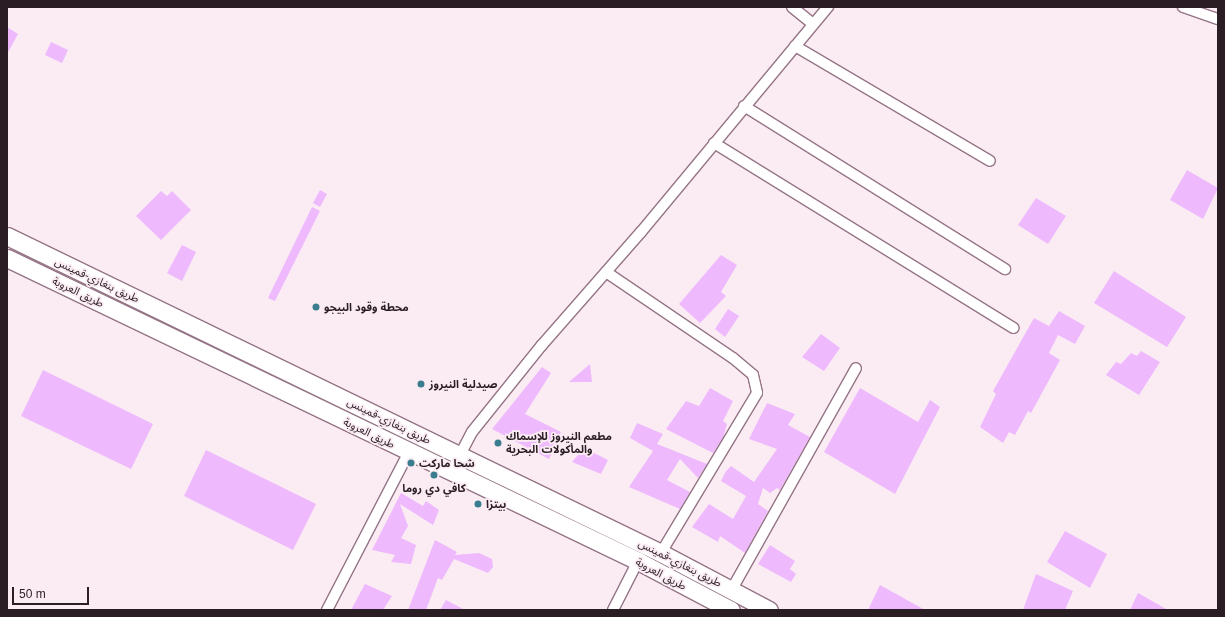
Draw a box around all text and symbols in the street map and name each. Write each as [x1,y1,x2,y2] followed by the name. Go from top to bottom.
[53,255,141,305] street label: طريق بنغازي-قمينس
[50,274,106,310] street label: طريق العروبة
[324,300,409,314] place label: محطة وقود البيجو
[311,302,321,312] marker: محطة وقود البيجو
[429,377,497,391] place label: صيدلية النيروز
[416,379,426,389] marker: صيدلية النيروز
[345,395,433,447] street label: طريق بنغازي-قمينس
[341,415,397,451] street label: طريق العروبة
[506,430,612,456] place label: مطعم النيروز للإسماك والمأكولات البحرية
[493,438,503,448] marker: مطعم النيروز للإسماك والمأكولات البحرية
[419,456,475,470] place label: شحا ماركت
[406,458,416,468] marker: شحا ماركت
[429,470,439,480] marker: كافي دي روما
[402,481,466,495] place label: كافي دي روما
[486,497,506,511] place label: بيتزا
[473,499,483,509] marker: بيتزا
[636,536,724,590] street label: طريق بنغازي-قمينس
[633,555,689,593] street label: طريق العروبة
[14,579,91,605] scale bar
[19,587,46,601] text: 50 m

